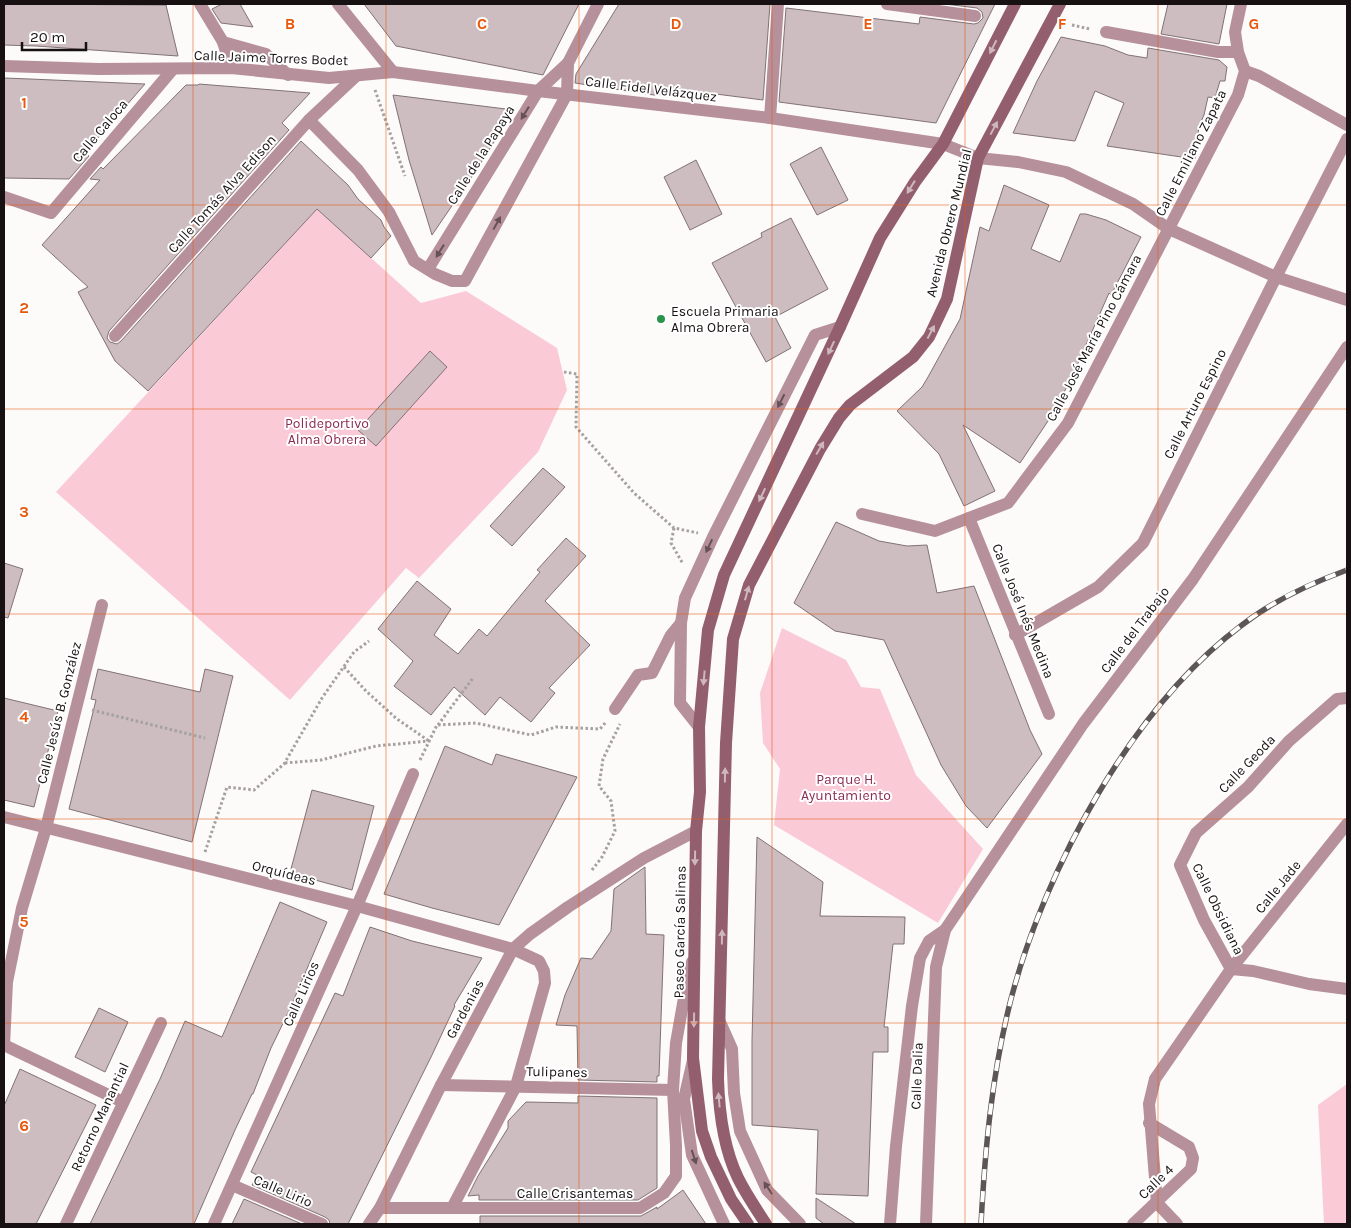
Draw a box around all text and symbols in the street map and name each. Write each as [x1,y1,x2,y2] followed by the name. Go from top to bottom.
[285,14,295,33] text: B
[477,14,487,33] text: C
[671,14,682,33] text: D
[863,14,873,33] text: E
[1058,14,1067,33] text: F
[1249,14,1259,33] text: G
[22,20,86,52] scale bar
[30,28,65,46] text: 20 m
[989,40,997,54] one-way arrow
[194,47,348,69] street label: Calle Jaime Torres Bodet
[584,73,718,105] street label: Calle Fidel Velázquez
[1152,87,1230,219] street label: Calle Emiliano Zapata
[21,93,27,112] text: 1
[69,96,131,166] street label: Calle Caloca
[444,102,518,208] street label: Calle de la Papaya
[520,106,529,119] one-way arrow
[990,121,998,135] one-way arrow
[164,131,280,257] street label: Calle Tomás Alva Edison
[922,147,976,299] street label: Avenida Obrero Mundial
[907,180,916,194] one-way arrow
[492,216,501,230] one-way arrow
[435,245,444,258] one-way arrow
[1043,252,1145,424] street label: Calle José María Pino Cámara
[19,298,29,317] text: 2
[671,303,779,336] place label: Escuela Primaria Alma Obrera
[655,313,667,325] marker: Escuela Primaria Alma Obrera
[927,325,935,339] one-way arrow
[826,341,834,355] one-way arrow
[1160,346,1230,462] street label: Calle Arturo Espino
[777,394,785,408] one-way arrow
[285,415,369,448] park label: Polideportivo Alma Obrera
[816,441,825,455] one-way arrow
[757,488,765,502] one-way arrow
[19,502,29,521] text: 3
[704,539,713,554] one-way arrow
[988,541,1058,681] street label: Calle José Inés Medina
[1097,583,1173,677] street label: Calle del Trabajo
[743,585,751,600] one-way arrow
[33,640,85,786] street label: Calle Jesús B. González
[700,671,708,687] one-way arrow
[19,707,29,726] text: 4
[1215,731,1279,797] street label: Calle Geoda
[722,766,730,782] one-way arrow
[801,771,891,804] park label: Parque H. Ayuntamiento
[691,850,699,866] one-way arrow
[250,857,318,889] street label: Orquídeas
[1251,857,1305,917] street label: Calle Jade
[1188,860,1248,958] street label: Calle Obsidiana
[670,865,690,999] street label: Paseo García Salinas
[19,912,29,931] text: 5
[718,929,726,945] one-way arrow
[279,959,323,1029] street label: Calle Lirios
[442,976,488,1042] street label: Gardenias
[689,1013,697,1029] one-way arrow
[907,1042,927,1110] street label: Calle Dalia
[67,1060,133,1174] street label: Retorno Manantial
[526,1063,588,1081] street label: Tulipanes
[715,1091,723,1107] one-way arrow
[19,1116,29,1135] text: 6
[690,1150,698,1165] one-way arrow
[1135,1161,1177,1203] street label: Calle 4
[251,1171,315,1211] street label: Calle Lirio
[763,1182,772,1195] one-way arrow
[517,1185,633,1202] street label: Calle Crisantemas

